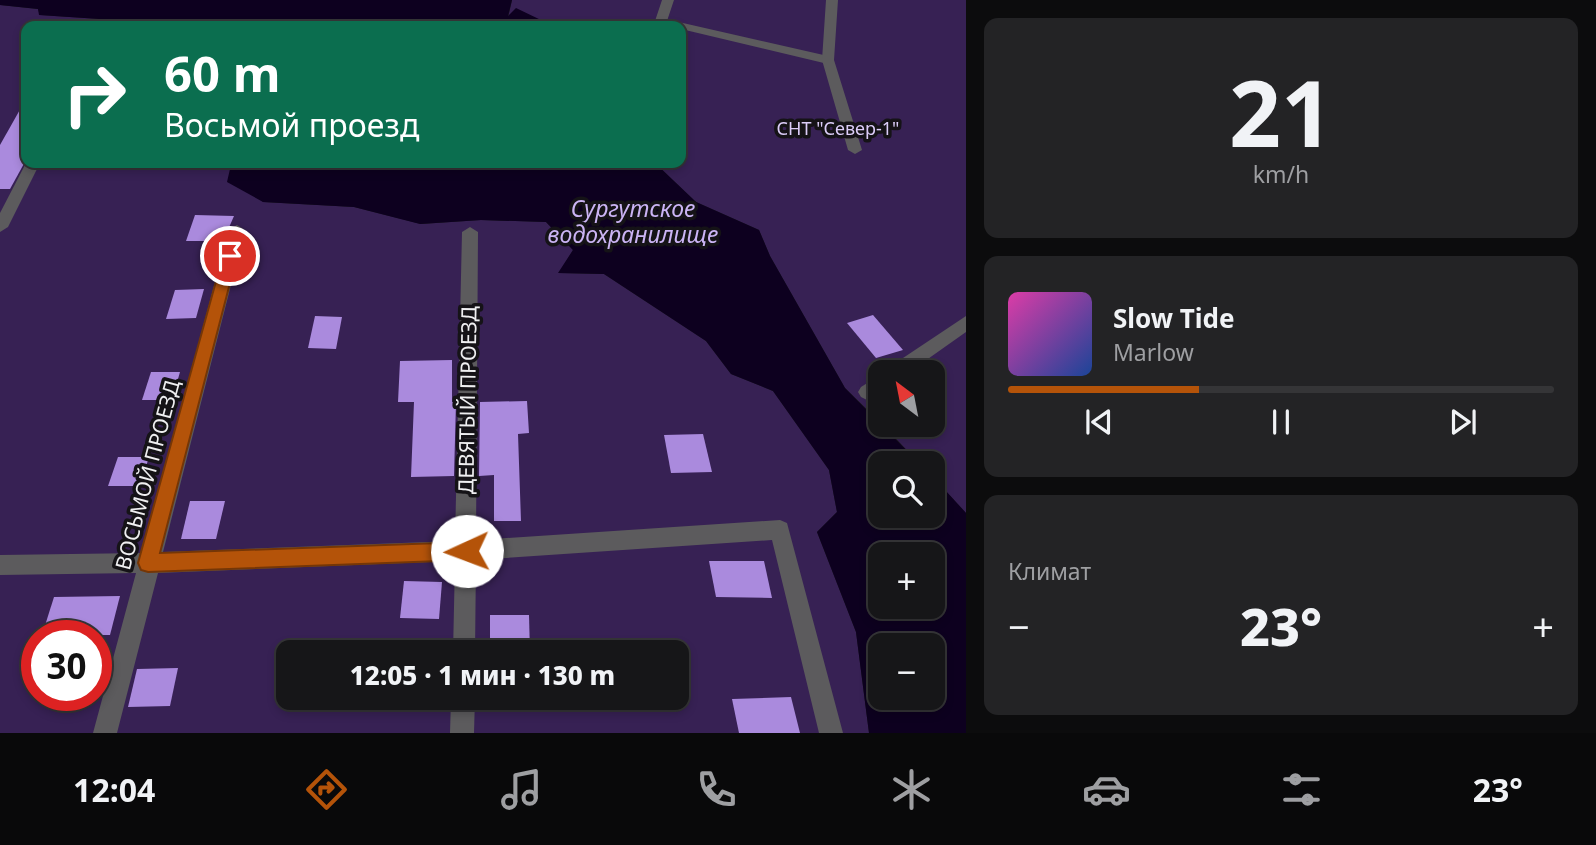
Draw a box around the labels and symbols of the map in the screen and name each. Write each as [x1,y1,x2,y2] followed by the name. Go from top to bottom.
[777,116,899,140] park label: СНТ "Север-1"
[548,192,718,250] water label: Сургутское водохранилище
[200,226,260,286] pin
[451,305,483,494] street label: ДЕВЯТЫЙ ПРОЕЗД
[868,360,945,438] north arrow
[108,376,186,573] street label: ВОСЬМОЙ ПРОЕЗД
[430,514,504,588] position arrow
[21,620,112,711] speed limit sign: 30

